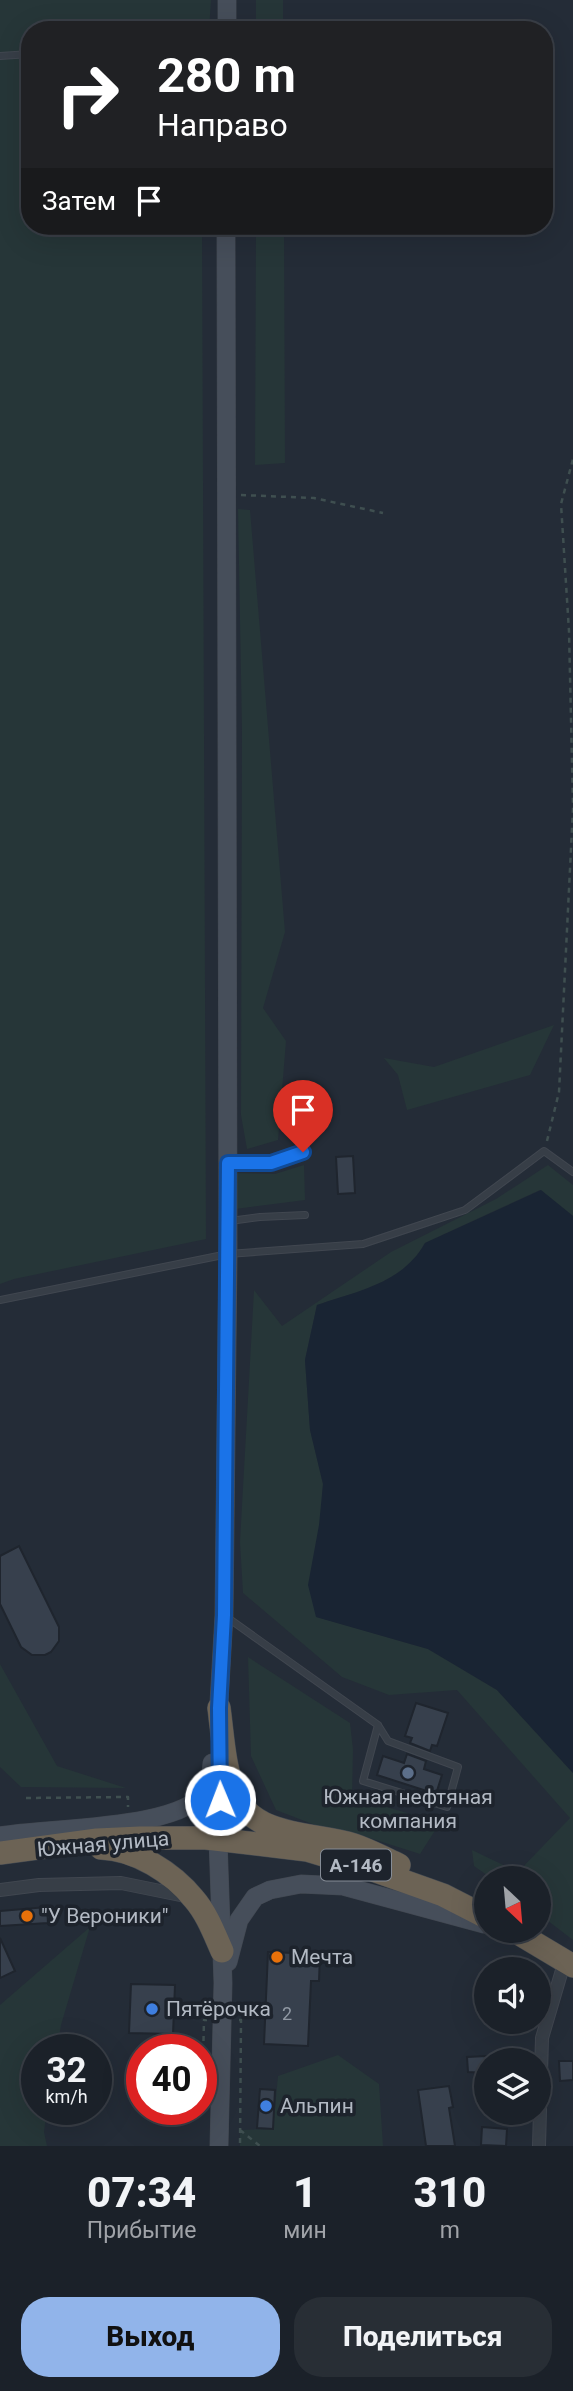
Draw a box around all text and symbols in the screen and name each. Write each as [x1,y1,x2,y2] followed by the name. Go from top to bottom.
[157,47,296,104] text: 280 m
[42,49,133,140] icon: right
[157,106,288,144] text: Направо
[130,182,168,220] icon: arrive
[42,186,116,216] text: Затем
[273,1080,333,1152] pin
[284,1091,322,1129] icon: arrive
[183,1763,257,1837] position arrow
[400,1765,416,1781] marker: Южная нефтяная компания
[323,1785,493,1833] place label: Южная нефтяная компания
[36,1826,170,1862] street label: Южная улица
[321,1850,391,1881] road number: А-146
[474,1866,551,1942] north arrow
[474,1866,551,2125] map controls
[41,1904,169,1928] place label: "У Вероники"
[19,1908,35,1924] marker: "У Вероники"
[291,1945,353,1969] place label: Мечта
[269,1949,285,1965] marker: Мечта
[474,1957,551,2034] button: sound
[166,1997,271,2021] place label: Пятёрочка
[144,2001,160,2017] marker: Пятёрочка
[282,2003,292,2024] house number: 2
[126,2034,217,2125] speed limit sign: 40
[474,2048,551,2125] button: layers
[46,2050,87,2091] text: 32
[45,2086,88,2107] text: km/h
[280,2094,354,2118] place label: Альпин
[258,2098,274,2114] marker: Альпин
[87,2168,196,2217] text: 07:34
[293,2168,317,2217] text: 1
[414,2168,486,2217] text: 310
[87,2217,196,2244] text: Прибытие
[283,2217,327,2244] text: мин
[440,2217,460,2244] text: m
[21,2297,280,2377] button: Выход
[294,2297,552,2377] button: Поделиться

